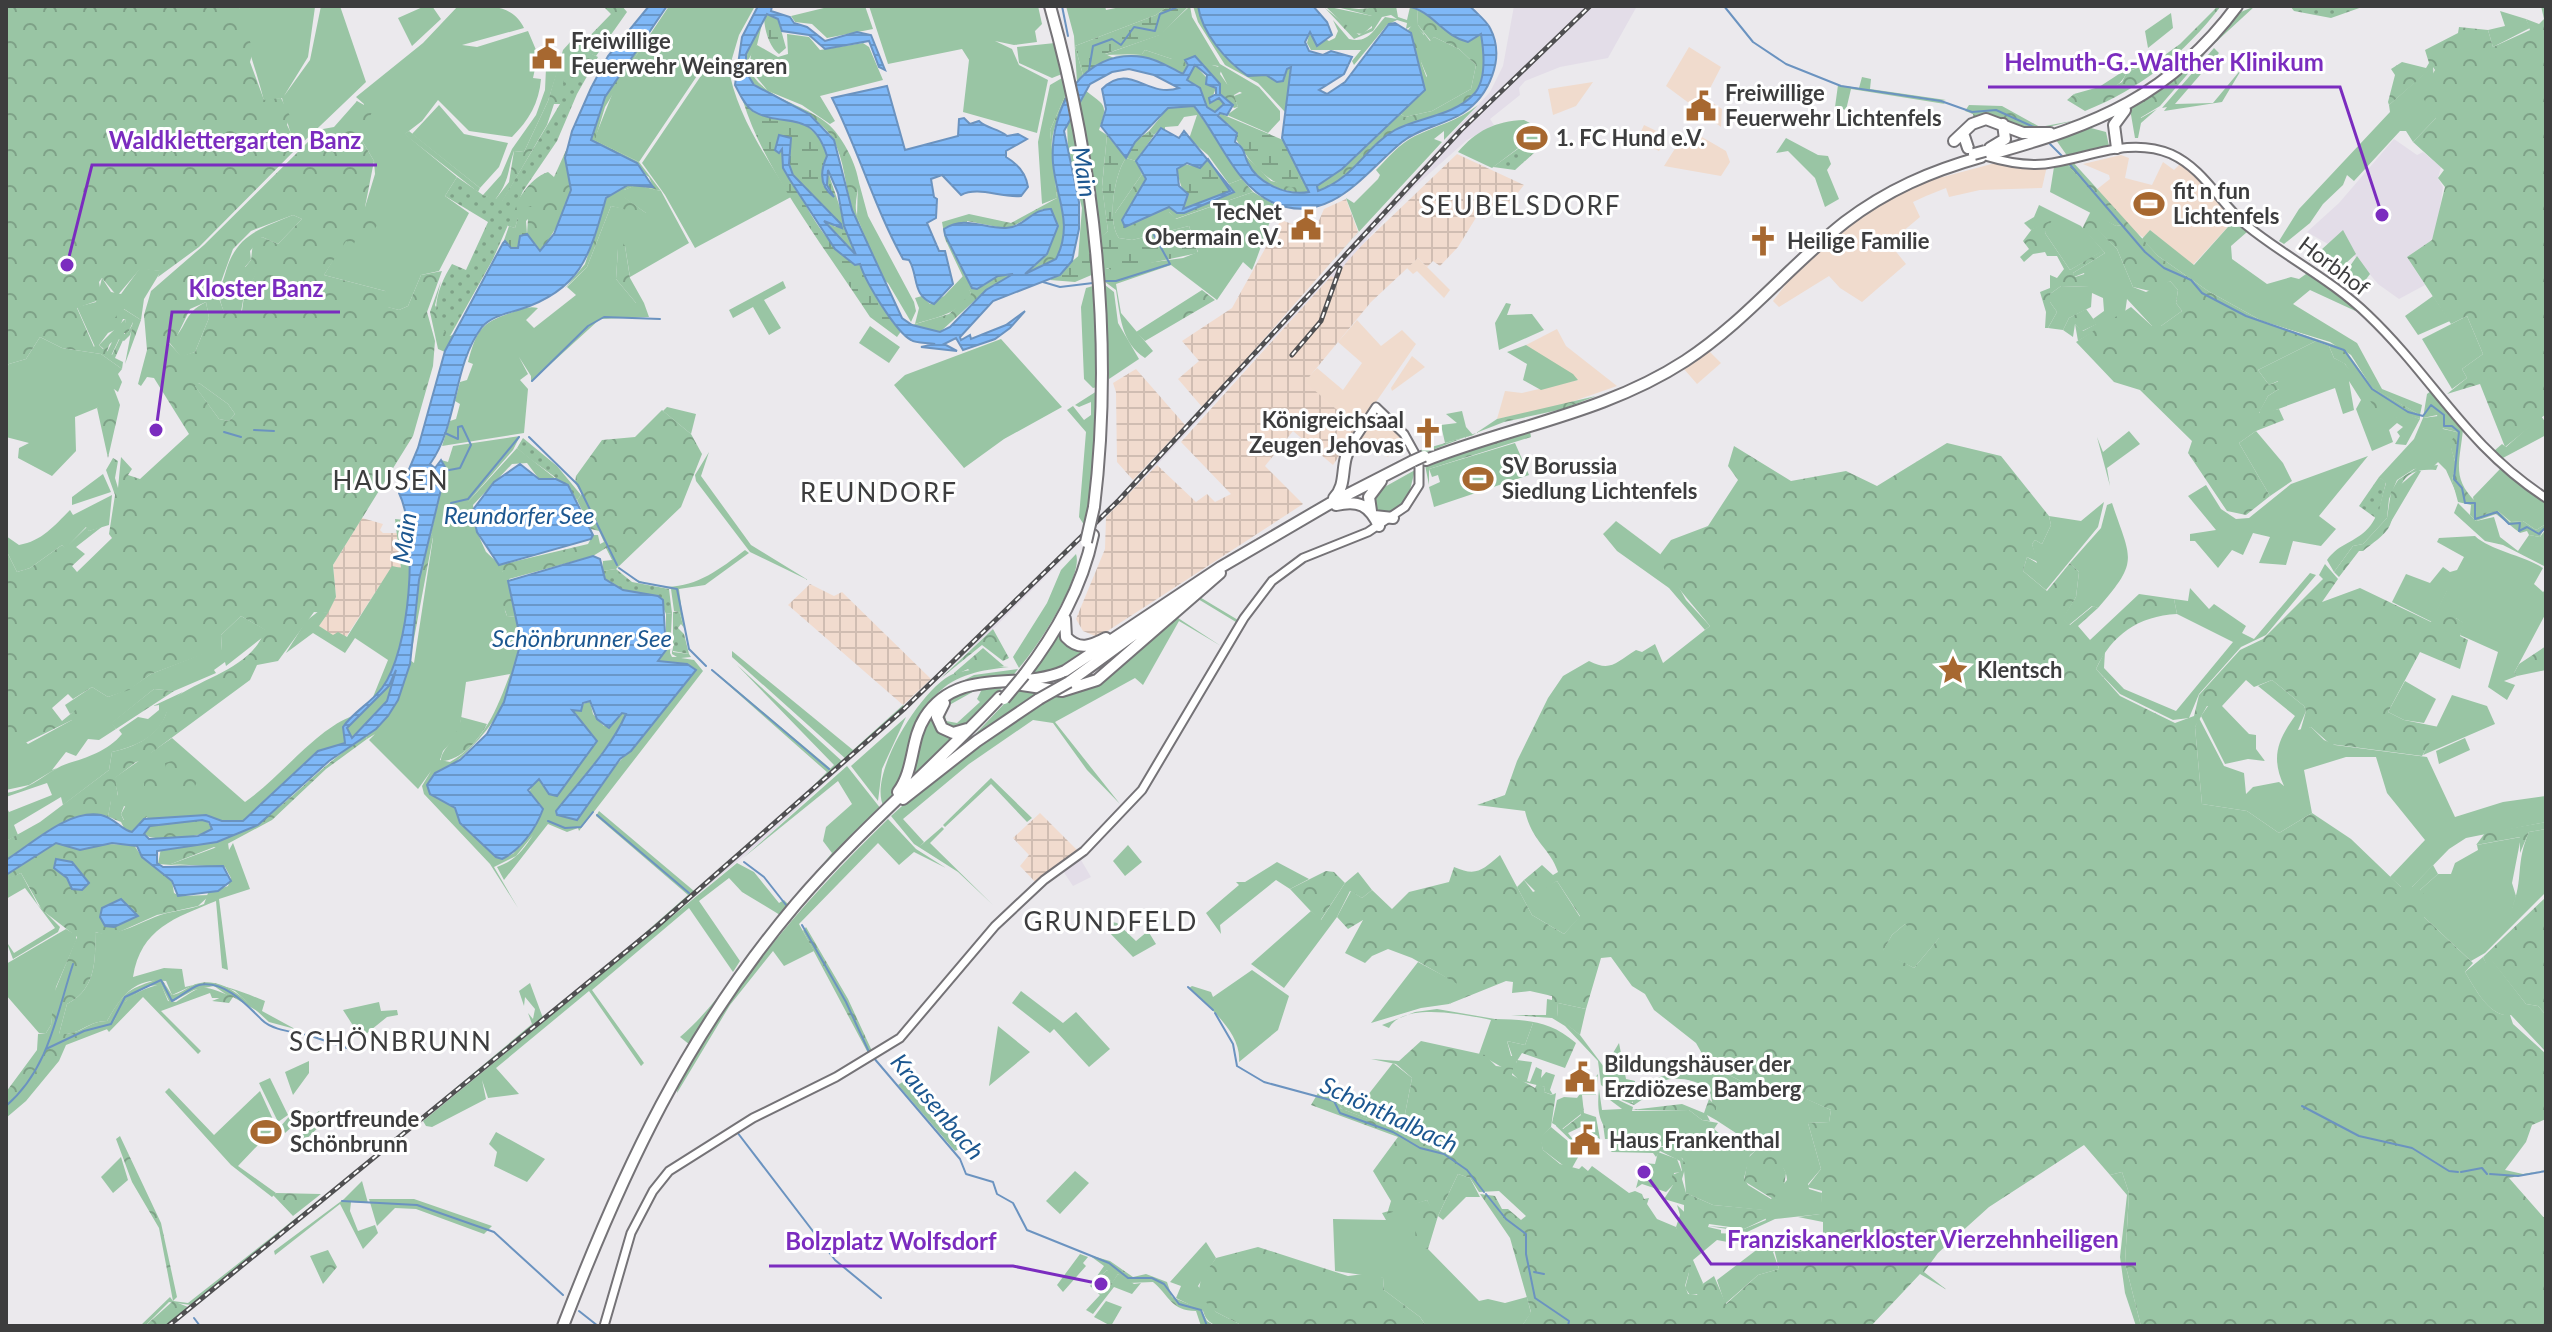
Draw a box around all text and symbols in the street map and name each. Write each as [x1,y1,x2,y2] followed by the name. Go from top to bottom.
[571,27,788,79] place label: Freiwillige Feuerwehr Weingaren
[530,37,564,71] public building icon: Freiwillige Feuerwehr Weingaren
[1988,39,2340,87] callout: Helmuth-G.-Walther Klinikum
[2004,47,2324,76] text: Helmuth-G.-Walther Klinikum
[1725,79,1942,131] place label: Freiwillige Feuerwehr Lichtenfels
[1684,89,1718,123] public building icon: Freiwillige Feuerwehr Lichtenfels
[92,117,377,165] callout: Waldklettergarten Banz
[1515,121,1549,155] sports icon: 1. FC Hund e.V.
[1556,124,1705,151] place label: 1. FC Hund e.V.
[109,125,361,154] text: Waldklettergarten Banz
[1067,144,1104,199] water label: Main
[2173,177,2279,229] place label: fit n fun Lichtenfels
[2132,187,2166,221] sports icon: fit n fun Lichtenfels
[1420,189,1622,221] district label: SEUBELSDORF
[1145,198,1283,250] place label: TecNet Obermain e.V.
[1289,208,1323,242] public building icon: TecNet Obermain e.V.
[1746,224,1780,258] church icon: Heilige Familie
[1787,227,1930,254] place label: Heilige Familie
[2294,230,2375,301] street label: Horbhof
[172,264,340,312] callout: Kloster Banz
[188,273,324,302] text: Kloster Banz
[1249,406,1404,458] place label: Königreichsaal Zeugen Jehovas
[1411,416,1445,450] church icon: Königreichsaal Zeugen Jehovas
[1502,452,1698,504] place label: SV Borussia Siedlung Lichtenfels
[1461,462,1495,496] sports icon: SV Borussia Siedlung Lichtenfels
[332,464,450,496] district label: HAUSEN
[800,476,958,508] district label: REUNDORF
[444,500,594,529] water label: Reundorfer See
[386,511,421,565] water label: Main
[492,623,672,652] water label: Schönbrunner See
[1936,653,1970,687] place icon: Klentsch
[1977,656,2062,683] place label: Klentsch
[1024,905,1198,937] district label: GRUNDFELD
[289,1025,493,1057] district label: SCHÖNBRUNN
[885,1047,991,1165] water label: Krausenbach
[1604,1050,1802,1102] place label: Bildungshäuser der Erzdiözese Bamberg
[1563,1060,1597,1094] public building icon: Bildungshäuser der Erzdiözese Bamberg
[1316,1069,1463,1158] water label: Schönthalbach
[290,1105,420,1157] place label: Sportfreunde Schönbrunn
[249,1115,283,1149] sports icon: Sportfreunde Schönbrunn
[1568,1123,1602,1157] public building icon: Haus Frankenthal
[1609,1126,1780,1153] place label: Haus Frankenthal
[1711,1216,2136,1264] callout: Franziskanerkloster Vierzehnheiligen
[769,1218,1013,1266] callout: Bolzplatz Wolfsdorf
[1727,1224,2119,1253] text: Franziskanerkloster Vierzehnheiligen
[785,1226,997,1255] text: Bolzplatz Wolfsdorf

